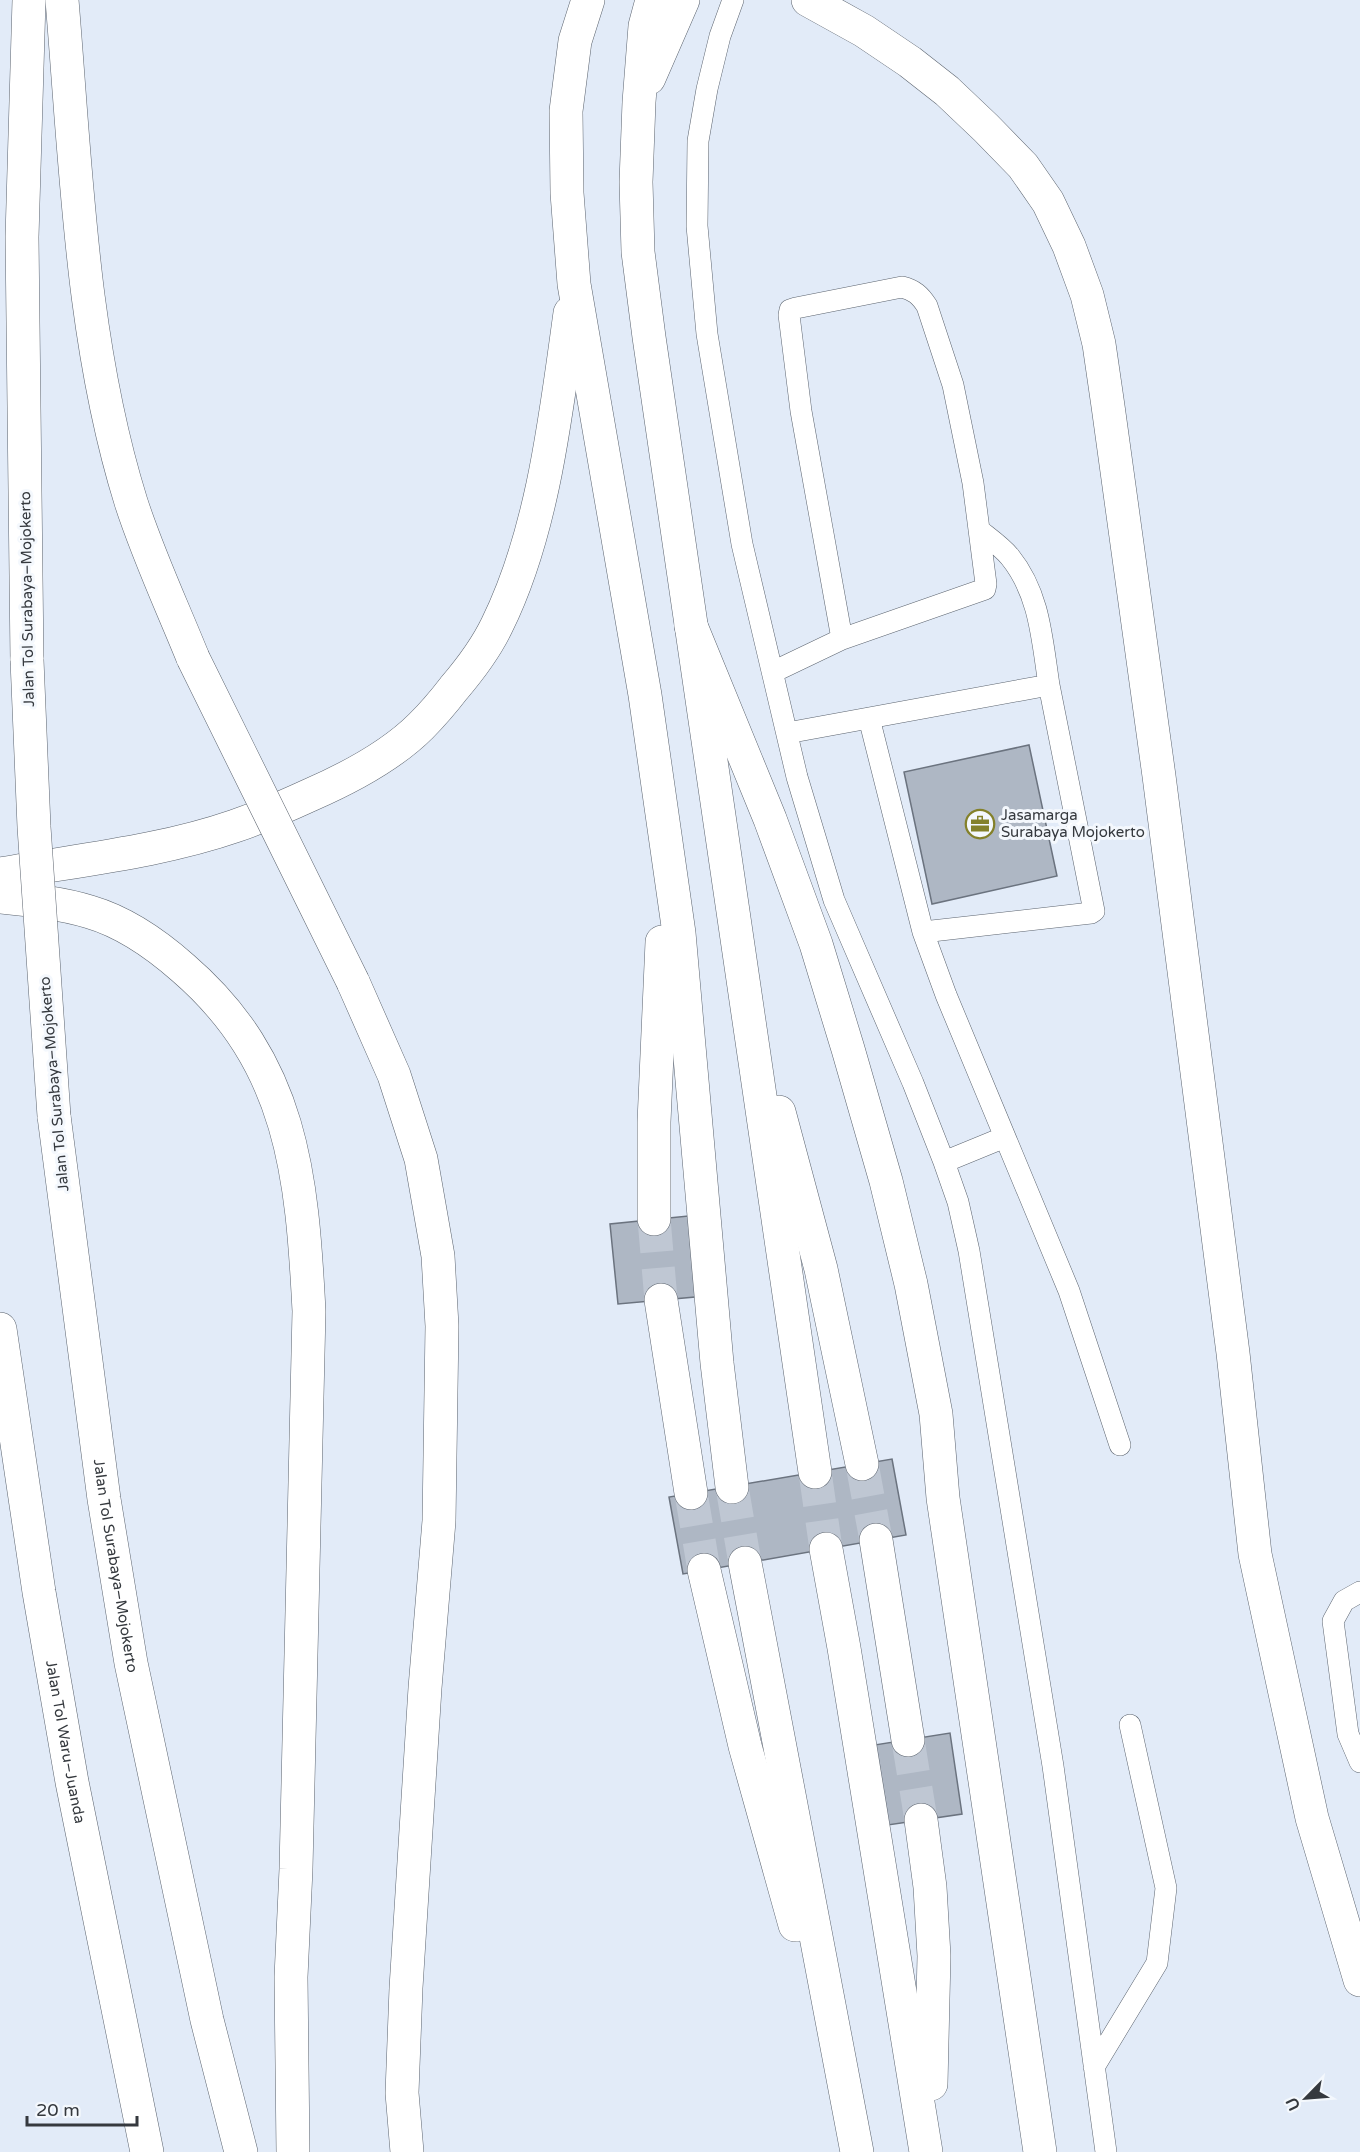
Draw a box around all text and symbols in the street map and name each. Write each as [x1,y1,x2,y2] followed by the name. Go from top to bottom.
[16,491,38,707] street label: Jalan Tol Surabaya–Mojokerto
[1001,806,1145,841] place label: Jasamarga Surabaya Mojokerto
[964,808,996,840] office icon: Jasamarga Surabaya Mojokerto
[36,976,72,1192] street label: Jalan Tol Surabaya–Mojokerto
[90,1458,142,1674] street label: Jalan Tol Surabaya–Mojokerto
[42,1659,89,1825] street label: Jalan Tol Waru–Juanda
[1276,2068,1336,2128] north arrow
[27,2089,136,2127] scale bar
[1282,2094,1305,2114] text: U
[36,2099,80,2121] text: 20 m

